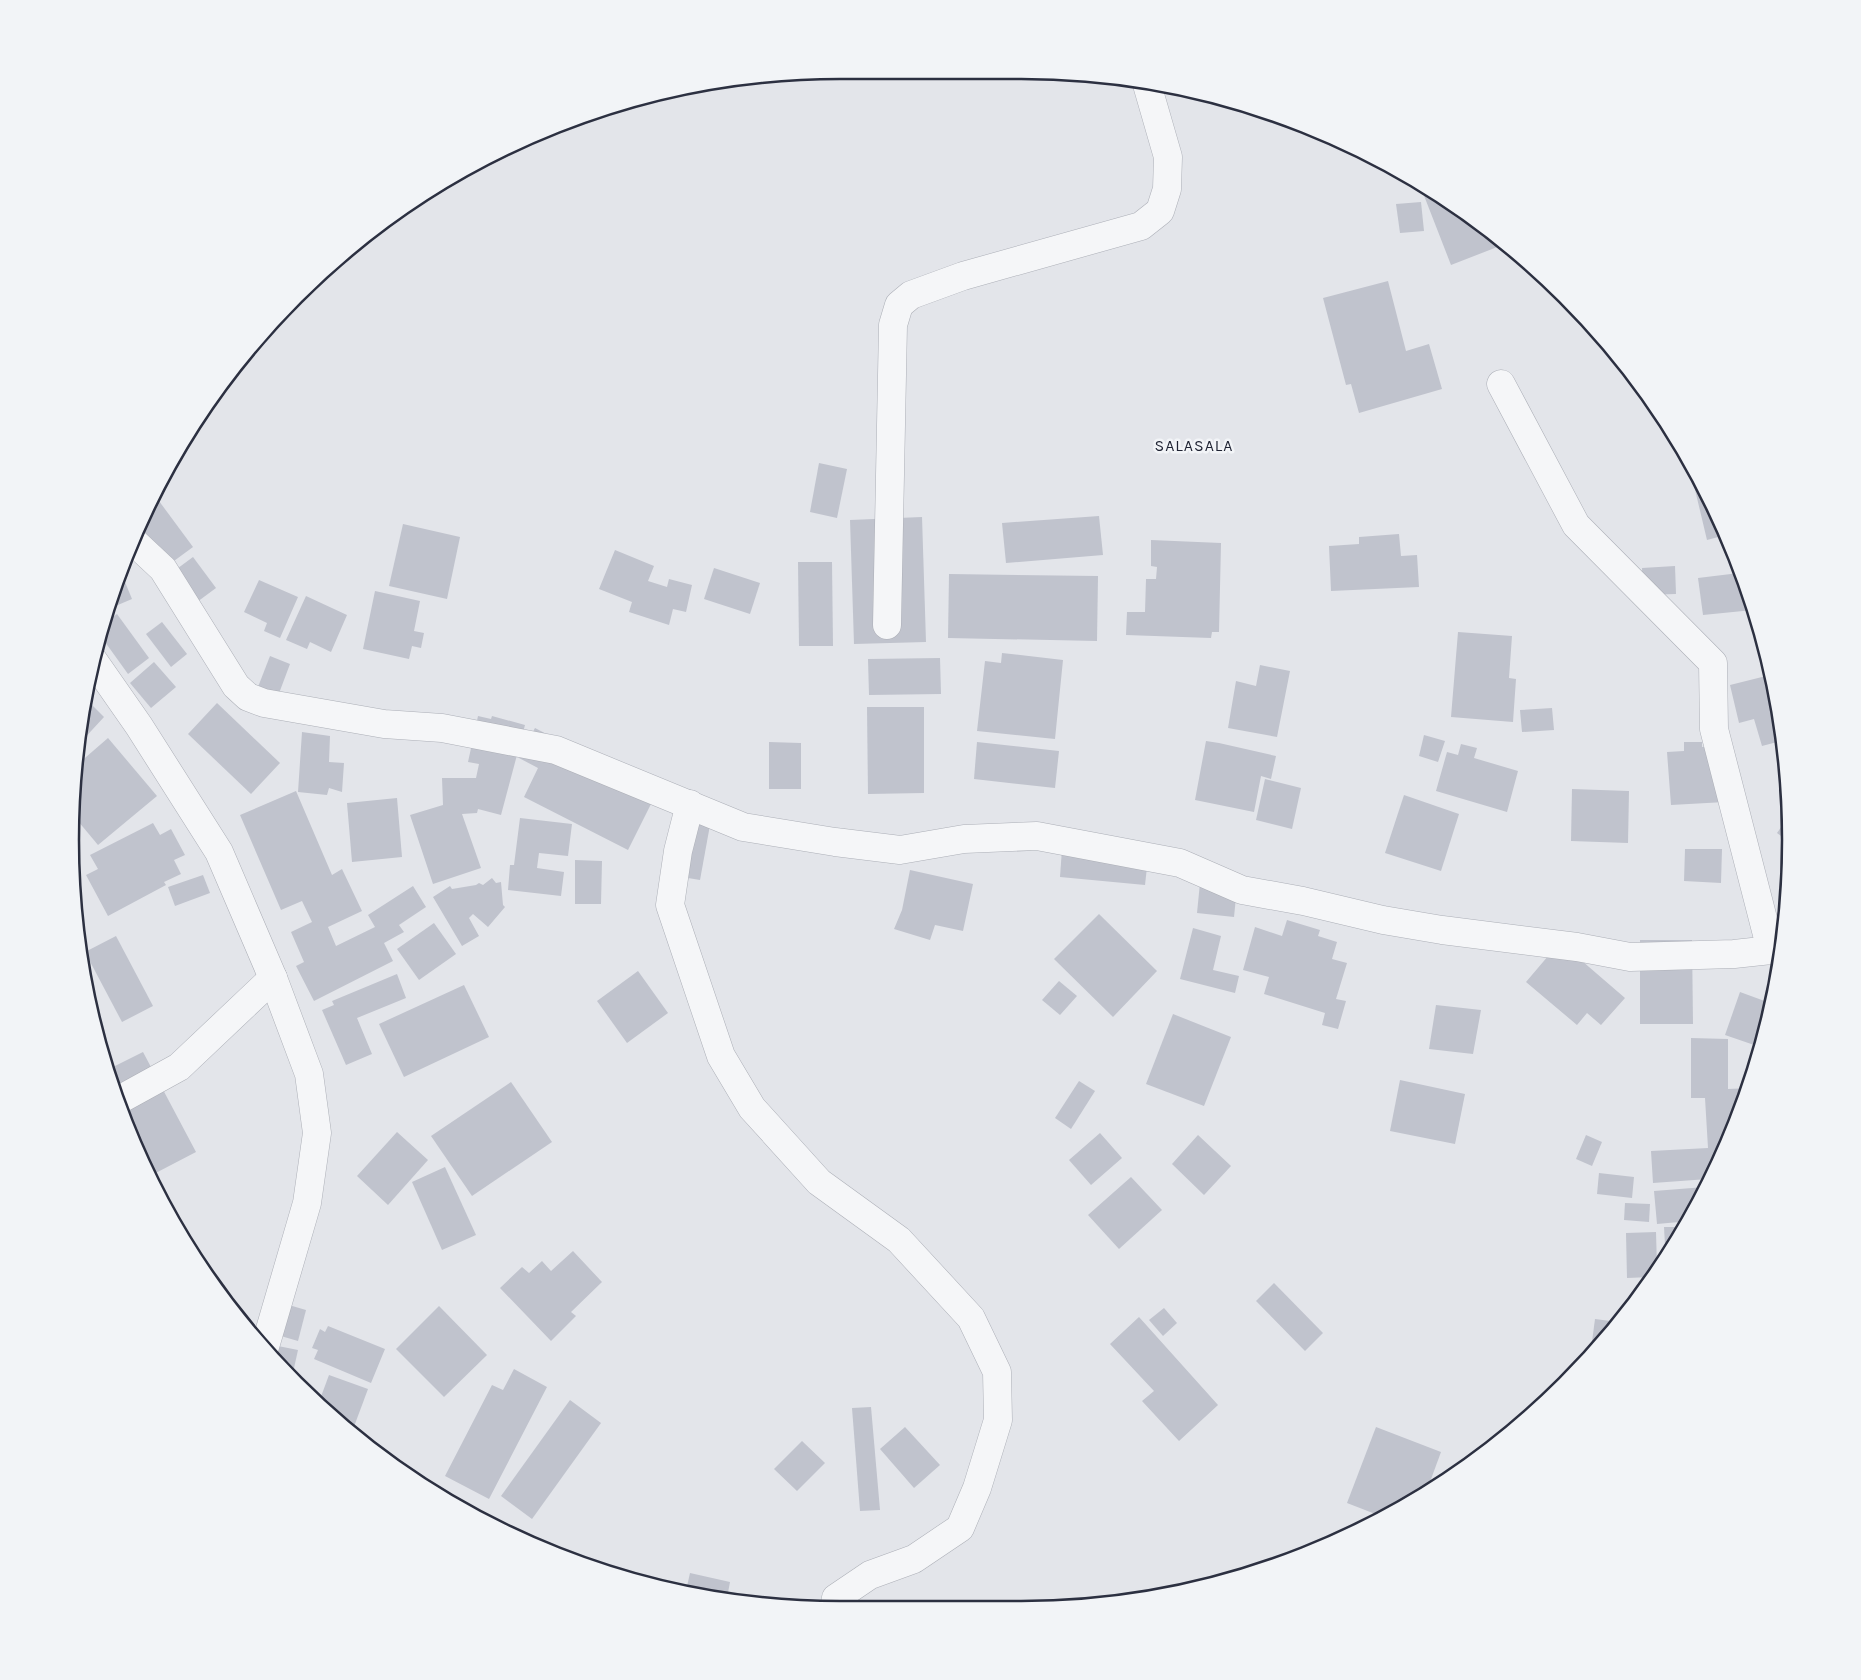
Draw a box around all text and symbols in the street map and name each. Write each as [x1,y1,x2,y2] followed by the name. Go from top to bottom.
[1154,436,1234,455] district label: SALASALA

